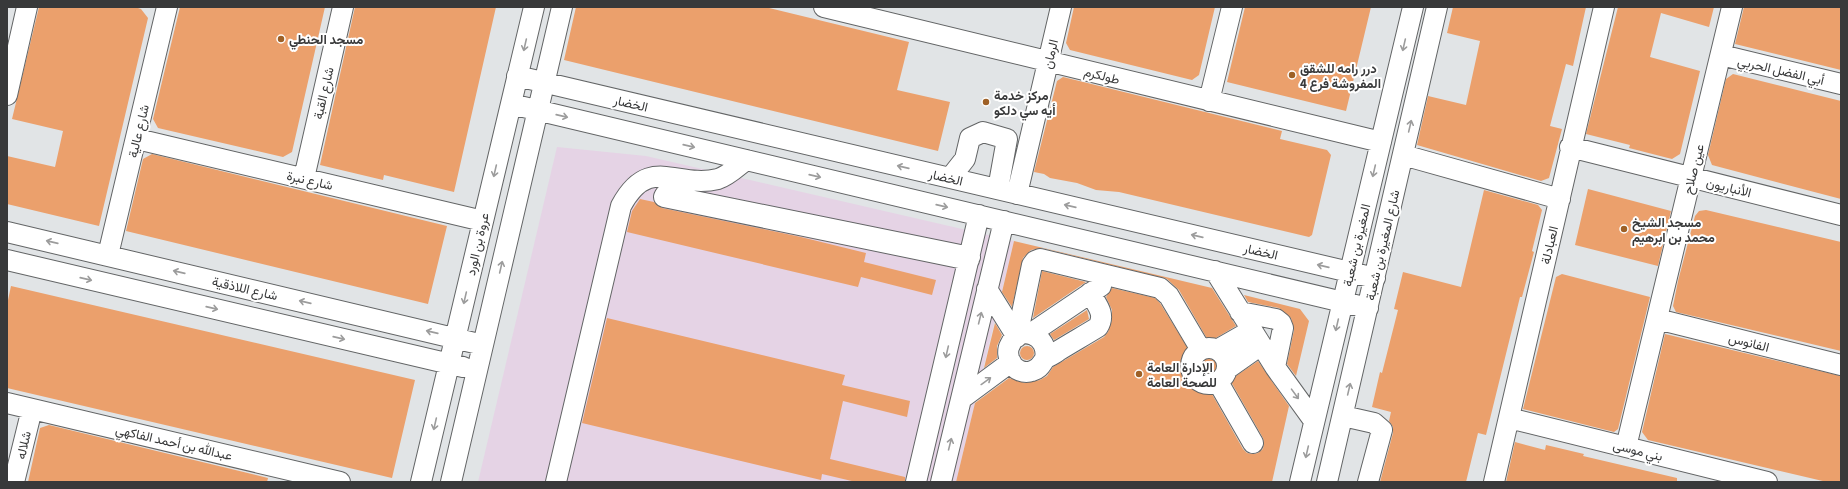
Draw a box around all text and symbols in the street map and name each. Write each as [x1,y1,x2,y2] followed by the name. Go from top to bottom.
[289,31,363,50] place label: مسجد الحنطي
[276,34,286,44] marker: مسجد الحنطي
[520,38,528,51] one-way arrow
[1039,38,1063,71] street label: الرمان
[1399,38,1407,51] one-way arrow
[1735,52,1826,91] street label: أبي الفضل الحربي
[1300,60,1381,93] place label: درر رامه للشقق المفروشة فرع 4
[1082,63,1122,89] street label: طولكرم
[309,65,339,121] street label: شارع القبة
[1287,70,1297,80] marker: درر رامه للشقق المفروشة فرع 4
[994,87,1056,121] place label: مركز خدمة أيه سي دلكو
[611,91,650,117] street label: الخضار
[981,97,991,107] marker: مركز خدمة أيه سي دلكو
[124,103,154,160] street label: شارع عالية
[556,113,569,121] one-way arrow
[1406,120,1414,133] one-way arrow
[1679,142,1709,196] street label: عين صلاح
[682,143,695,151] one-way arrow
[896,162,909,170] one-way arrow
[490,165,498,178] one-way arrow
[926,165,965,191] street label: الخضار
[1369,165,1377,178] one-way arrow
[285,167,335,195] street label: شارع نبرة
[809,173,822,181] one-way arrow
[1704,174,1753,202] street label: الأنباريون
[1361,188,1404,302] street label: شارع المغيرة بن شعبة
[1064,202,1077,210] one-way arrow
[1339,202,1375,288] street label: المغيرة بن شعبة
[935,203,948,211] one-way arrow
[462,211,494,277] street label: عروة بن الورد
[1632,214,1715,247] place label: مسجد الشيخ محمد بن ابرهيم
[1537,224,1563,266] street label: العبادلة
[1619,224,1629,234] marker: مسجد الشيخ محمد بن ابرهيم
[1190,232,1203,239] one-way arrow
[46,238,59,246] one-way arrow
[1241,239,1280,265] street label: الخضار
[498,261,506,274] one-way arrow
[1317,261,1330,269] one-way arrow
[173,268,186,276] one-way arrow
[210,273,279,305] street label: شارع اللاذقية
[79,275,92,283] one-way arrow
[460,291,468,304] one-way arrow
[299,298,312,306] one-way arrow
[206,305,219,313] one-way arrow
[977,312,985,325] one-way arrow
[1333,318,1340,331] one-way arrow
[426,328,439,336] one-way arrow
[1726,329,1771,357] street label: الفانوس
[332,334,345,342] one-way arrow
[943,345,950,358] one-way arrow
[1147,359,1217,392] place label: الإدارة العامة للصحة العامة
[1134,369,1144,379] marker: الإدارة العامة للصحة العامة
[980,377,991,385] one-way arrow
[1345,383,1353,396] one-way arrow
[1291,388,1299,399] one-way arrow
[430,418,438,431] one-way arrow
[113,421,234,466] street label: عبدالله بن أحمد الفاكهي
[12,429,36,461] street label: شلاله
[1611,436,1665,467] street label: بني موسى
[946,438,954,451] one-way arrow
[1303,445,1310,458] one-way arrow

